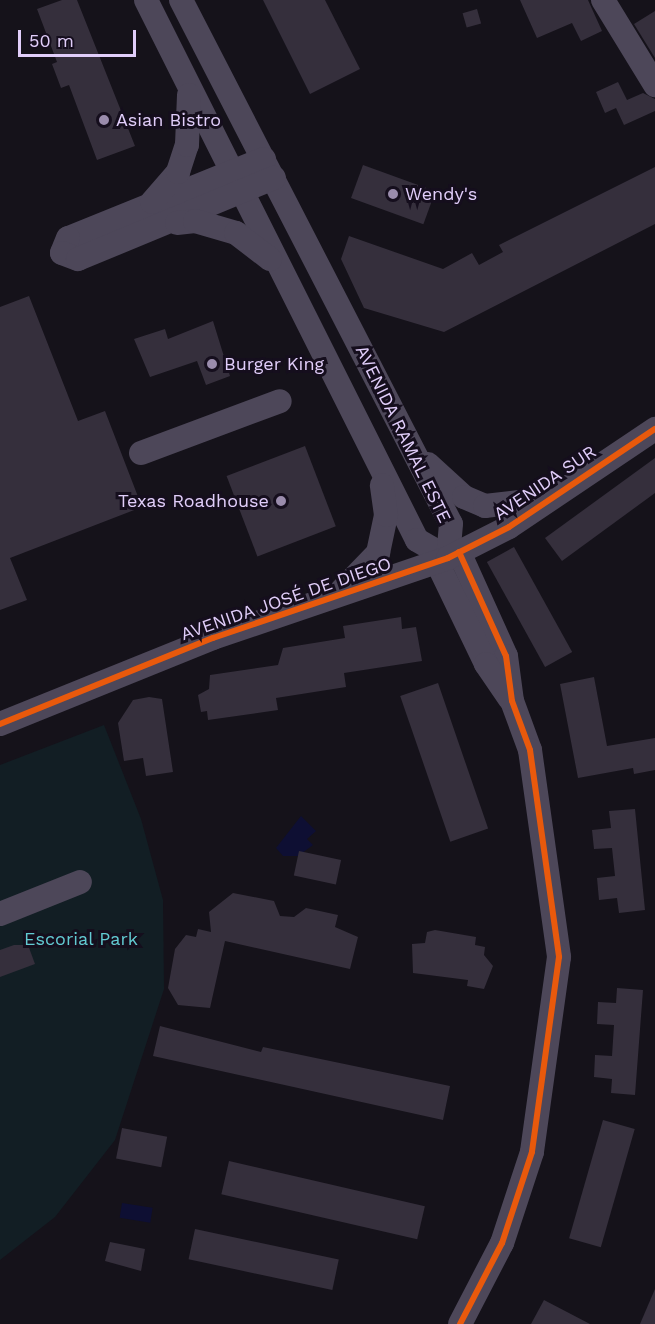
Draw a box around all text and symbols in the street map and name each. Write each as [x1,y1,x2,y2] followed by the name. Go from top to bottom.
[21,18,140,56] scale bar
[29,30,74,51] text: 50 m
[116,109,221,131] place label: Asian Bistro
[97,113,111,127] marker: Asian Bistro
[405,183,477,205] place label: Wendy's
[386,187,400,201] marker: Wendy's
[350,341,456,527] street label: AVENIDA RAMAL ESTE
[224,353,325,375] place label: Burger King
[205,357,219,371] marker: Burger King
[489,441,601,525] street label: AVENIDA SUR
[118,490,269,512] place label: Texas Roadhouse
[274,494,288,508] marker: Texas Roadhouse
[177,553,395,645] street label: AVENIDA JOSÉ DE DIEGO
[24,928,138,950] park label: Escorial Park

